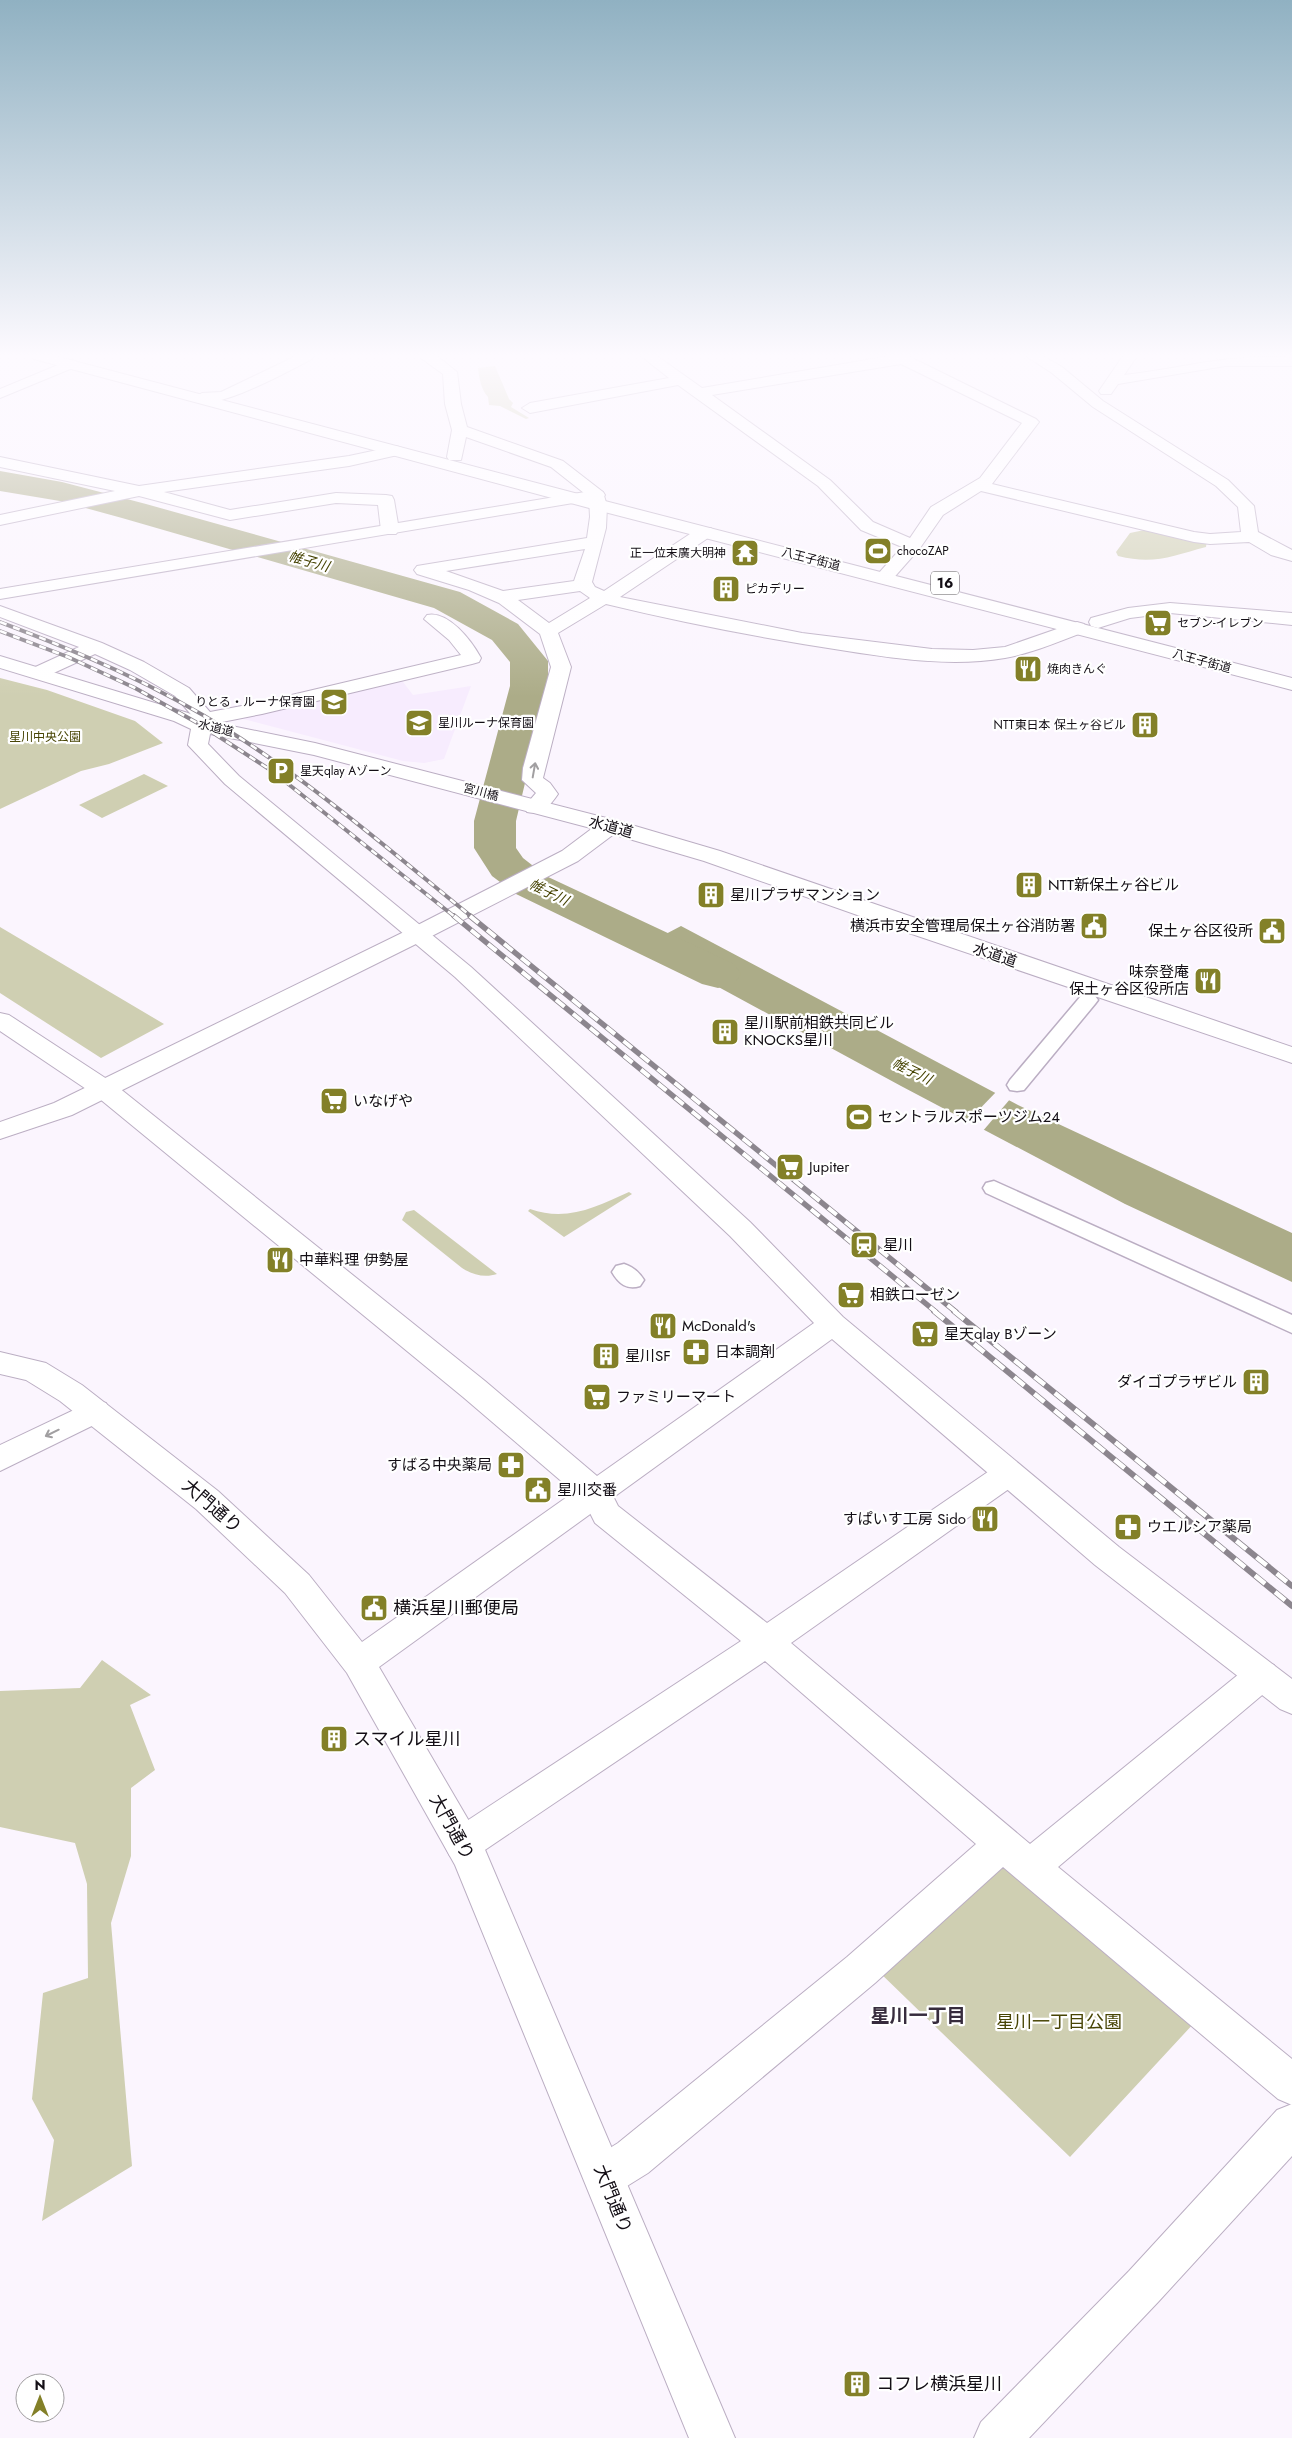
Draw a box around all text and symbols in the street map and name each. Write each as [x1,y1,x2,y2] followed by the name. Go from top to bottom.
[863,536,893,566] sports icon: chocoZAP
[730,538,760,568] temple icon: 正一位末廣大明神
[897,542,949,560] place label: chocoZAP
[780,543,842,575] street label: 八王子街道
[630,544,726,562] place label: 正一位末廣大明神
[286,546,334,577] water label: 帷子川
[931,572,959,594] road number: 16
[711,574,741,604] building icon: ピカデリー
[745,580,805,598] place label: ピカデリー
[1143,608,1173,638] supermarket icon: セブン-イレブン
[1177,614,1264,632] place label: セブン-イレブン
[1171,645,1233,677] street label: 八王子街道
[1013,654,1043,684] restaurant icon: 焼肉きんぐ
[1047,660,1107,678] place label: 焼肉きんぐ
[319,687,349,717] school or university icon: りとる・ルーナ保育園
[195,693,315,711] place label: りとる・ルーナ保育園
[404,708,434,738] school or university icon: 星川ルーナ保育園
[1130,710,1160,740] building icon: NTT東日本 保土ヶ谷ビル
[438,714,534,732] place label: 星川ルーナ保育園
[196,715,236,741] street label: 水道道
[994,716,1126,734] place label: NTT東日本 保土ヶ谷ビル
[9,728,81,746] park label: 星川中央公園
[266,756,296,786] parking icon: 星天qlay Aゾーン
[300,762,392,780] place label: 星天qlay Aゾーン
[529,763,539,779] one-way arrow
[461,779,501,805] street label: 宮川橋
[586,811,636,843] street label: 水道道
[1014,870,1044,900] building icon: NTT新保土ヶ谷ビル
[526,874,574,911] water label: 帷子川
[1048,874,1179,896] place label: NTT新保土ヶ谷ビル
[696,880,726,910] building icon: 星川プラザマンション
[730,884,880,906] place label: 星川プラザマンション
[1079,911,1109,941] public building icon: 横浜市安全管理局保土ヶ谷消防署
[850,915,1075,937] place label: 横浜市安全管理局保土ヶ谷消防署
[1257,916,1287,946] public building icon: 保土ヶ谷区役所
[1148,920,1253,942] place label: 保土ヶ谷区役所
[970,937,1020,973] street label: 水道道
[1069,961,1189,1000] place label: 味奈登庵 保土ヶ谷区役所店
[1193,966,1223,996] restaurant icon: 味奈登庵 保土ヶ谷区役所店
[744,1012,894,1051] place label: 星川駅前相鉄共同ビル KNOCKS星川
[710,1017,740,1047] building icon: 星川駅前相鉄共同ビル KNOCKS星川
[889,1053,937,1090] water label: 帷子川
[319,1086,349,1116] supermarket icon: いなげや
[353,1090,413,1112] place label: いなげや
[844,1102,874,1132] sports icon: セントラルスポーツジム24
[878,1106,1060,1128] place label: セントラルスポーツジム24
[775,1152,805,1182] supermarket icon: Jupiter
[807,1156,850,1178] place label: Jupiter
[849,1230,879,1260] station icon: 星川
[883,1234,913,1256] place label: 星川
[265,1245,295,1275] restaurant icon: 中華料理 伊勢屋
[299,1249,409,1271] place label: 中華料理 伊勢屋
[836,1280,866,1310] supermarket icon: 相鉄ローゼン
[870,1284,960,1306] place label: 相鉄ローゼン
[648,1311,678,1341] restaurant icon: McDonald's
[682,1315,756,1337] place label: McDonald's
[910,1319,940,1349] supermarket icon: 星天qlay Bゾーン
[944,1323,1057,1345] place label: 星天qlay Bゾーン
[681,1337,711,1367] pharmacy icon: 日本調剤
[591,1341,621,1371] building icon: 星川SF
[715,1341,775,1363] place label: 日本調剤
[625,1345,671,1367] place label: 星川SF
[1241,1367,1271,1397] building icon: ダイゴプラザビル
[1117,1371,1237,1393] place label: ダイゴプラザビル
[582,1382,612,1412] supermarket icon: ファミリーマート
[616,1386,736,1408] place label: ファミリーマート
[44,1428,59,1438] one-way arrow
[496,1450,526,1480] pharmacy icon: すばる中央薬局
[387,1454,492,1476] place label: すばる中央薬局
[176,1473,248,1539] street label: 大門通り
[523,1475,553,1505] public building icon: 星川交番
[557,1479,617,1501] place label: 星川交番
[970,1504,1000,1534] restaurant icon: すぱいす工房 Sido
[843,1508,966,1530] place label: すぱいす工房 Sido
[1113,1512,1143,1542] pharmacy icon: ウエルシア薬局
[1147,1516,1252,1538] place label: ウエルシア薬局
[359,1593,389,1623] public building icon: 横浜星川郵便局
[393,1595,519,1621] place label: 横浜星川郵便局
[319,1724,349,1754] building icon: スマイル星川
[353,1726,460,1752] place label: スマイル星川
[423,1789,481,1865] street label: 大門通り
[870,2002,966,2029] district label: 星川一丁目
[996,2009,1122,2035] park label: 星川一丁目公園
[587,2161,639,2237] street label: 大門通り
[842,2369,872,2399] building icon: コフレ横浜星川
[876,2371,1002,2397] place label: コフレ横浜星川
[15,2373,65,2423] north arrow
[34,2375,46,2395] text: N

